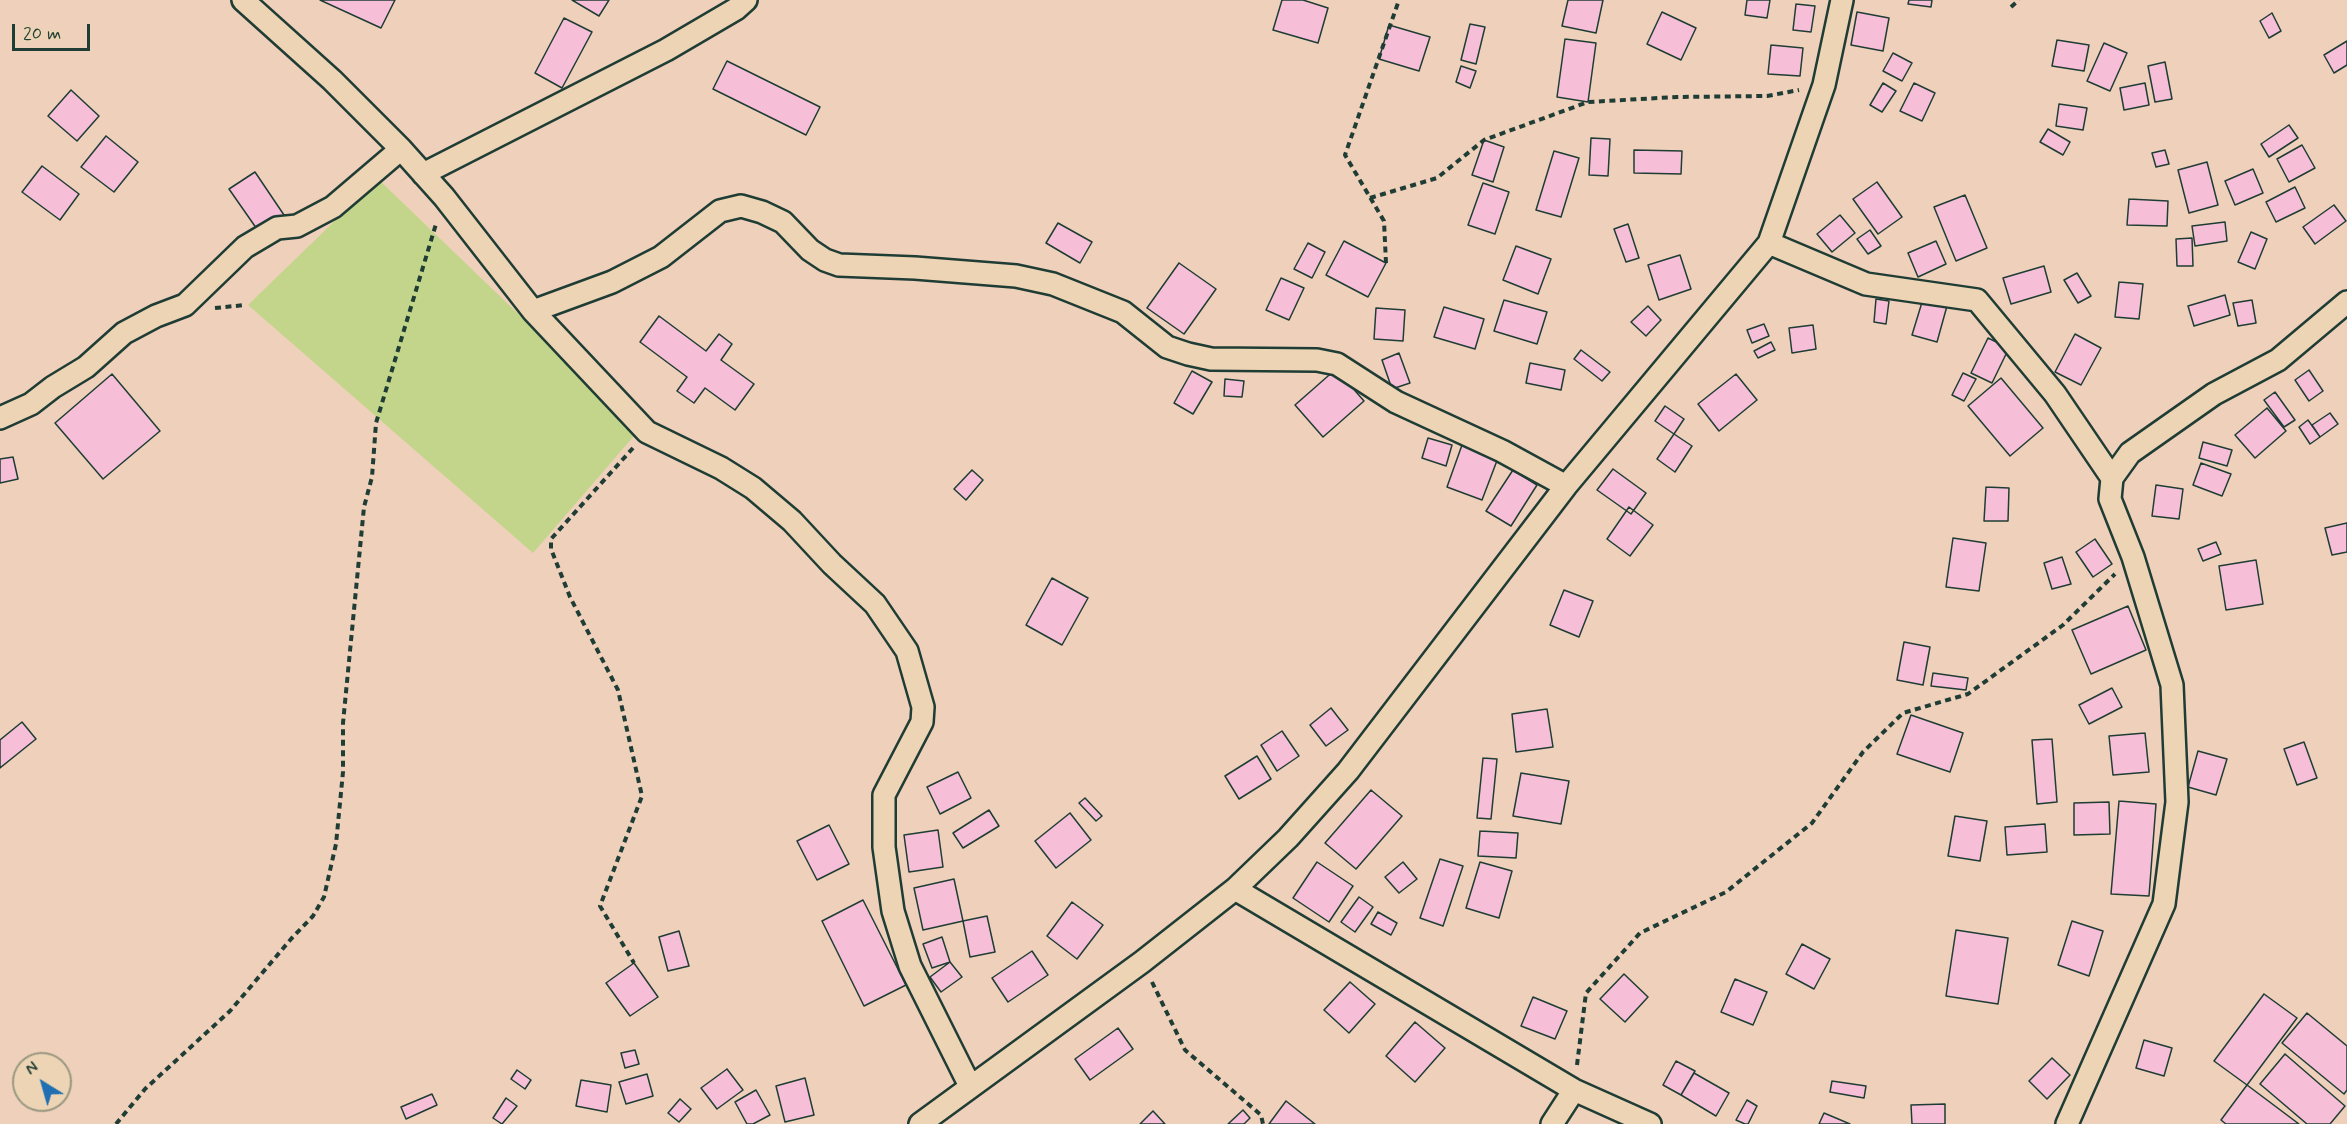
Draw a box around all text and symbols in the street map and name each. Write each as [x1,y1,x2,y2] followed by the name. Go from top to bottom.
[15,12,93,50] scale bar
[23,22,61,46] text: 20 m
[12,1052,72,1112] north arrow
[21,1057,43,1080] text: N

